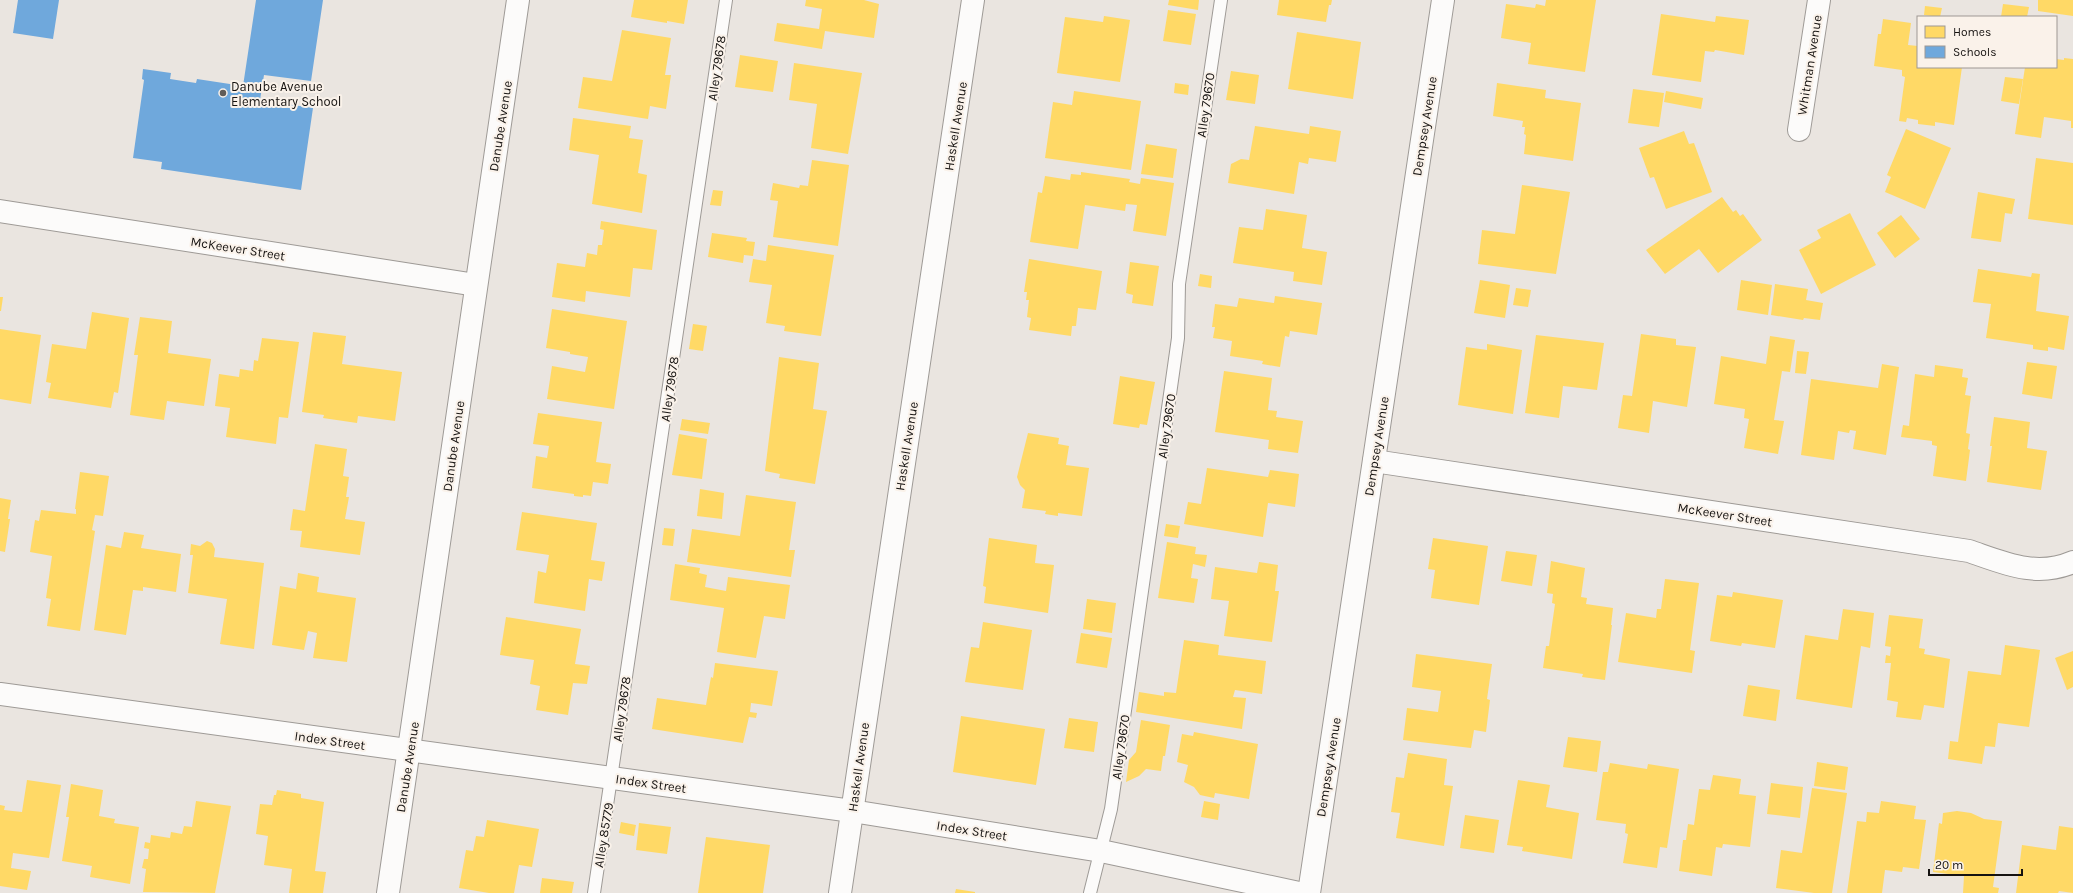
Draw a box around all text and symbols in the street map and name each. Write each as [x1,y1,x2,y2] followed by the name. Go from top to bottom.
[1794,14,1825,116] street label: Whitman Avenue
[1917,16,2057,68] legend
[1953,25,1991,39] text: Homes
[704,34,728,102] street label: Alley 79678
[1953,45,1996,59] text: Schools
[1194,71,1218,139] street label: Alley 79670
[1409,75,1440,177] street label: Dempsey Avenue
[231,79,341,109] place label: Danube Avenue Elementary School
[486,79,515,173] street label: Danube Avenue
[941,80,970,172] street label: Haskell Avenue
[218,88,228,98] marker: Danube Avenue Elementary School
[190,234,286,263] street label: McKeever Street
[657,355,681,423] street label: Alley 79678
[1155,392,1179,460] street label: Alley 79670
[1361,395,1392,497] street label: Dempsey Avenue
[440,399,467,493] street label: Danube Avenue
[892,400,921,492] street label: Haskell Avenue
[1677,500,1773,529] street label: McKeever Street
[609,675,633,743] street label: Alley 79678
[1109,713,1133,781] street label: Alley 79670
[1313,716,1344,818] street label: Dempsey Avenue
[393,720,422,814] street label: Danube Avenue
[845,721,872,813] street label: Haskell Avenue
[294,728,366,753] street label: Index Street
[615,771,687,796] street label: Index Street
[591,801,616,869] street label: Alley 85779
[936,818,1008,843] street label: Index Street
[1929,851,2022,877] scale bar
[1935,858,1963,872] text: 20 m

